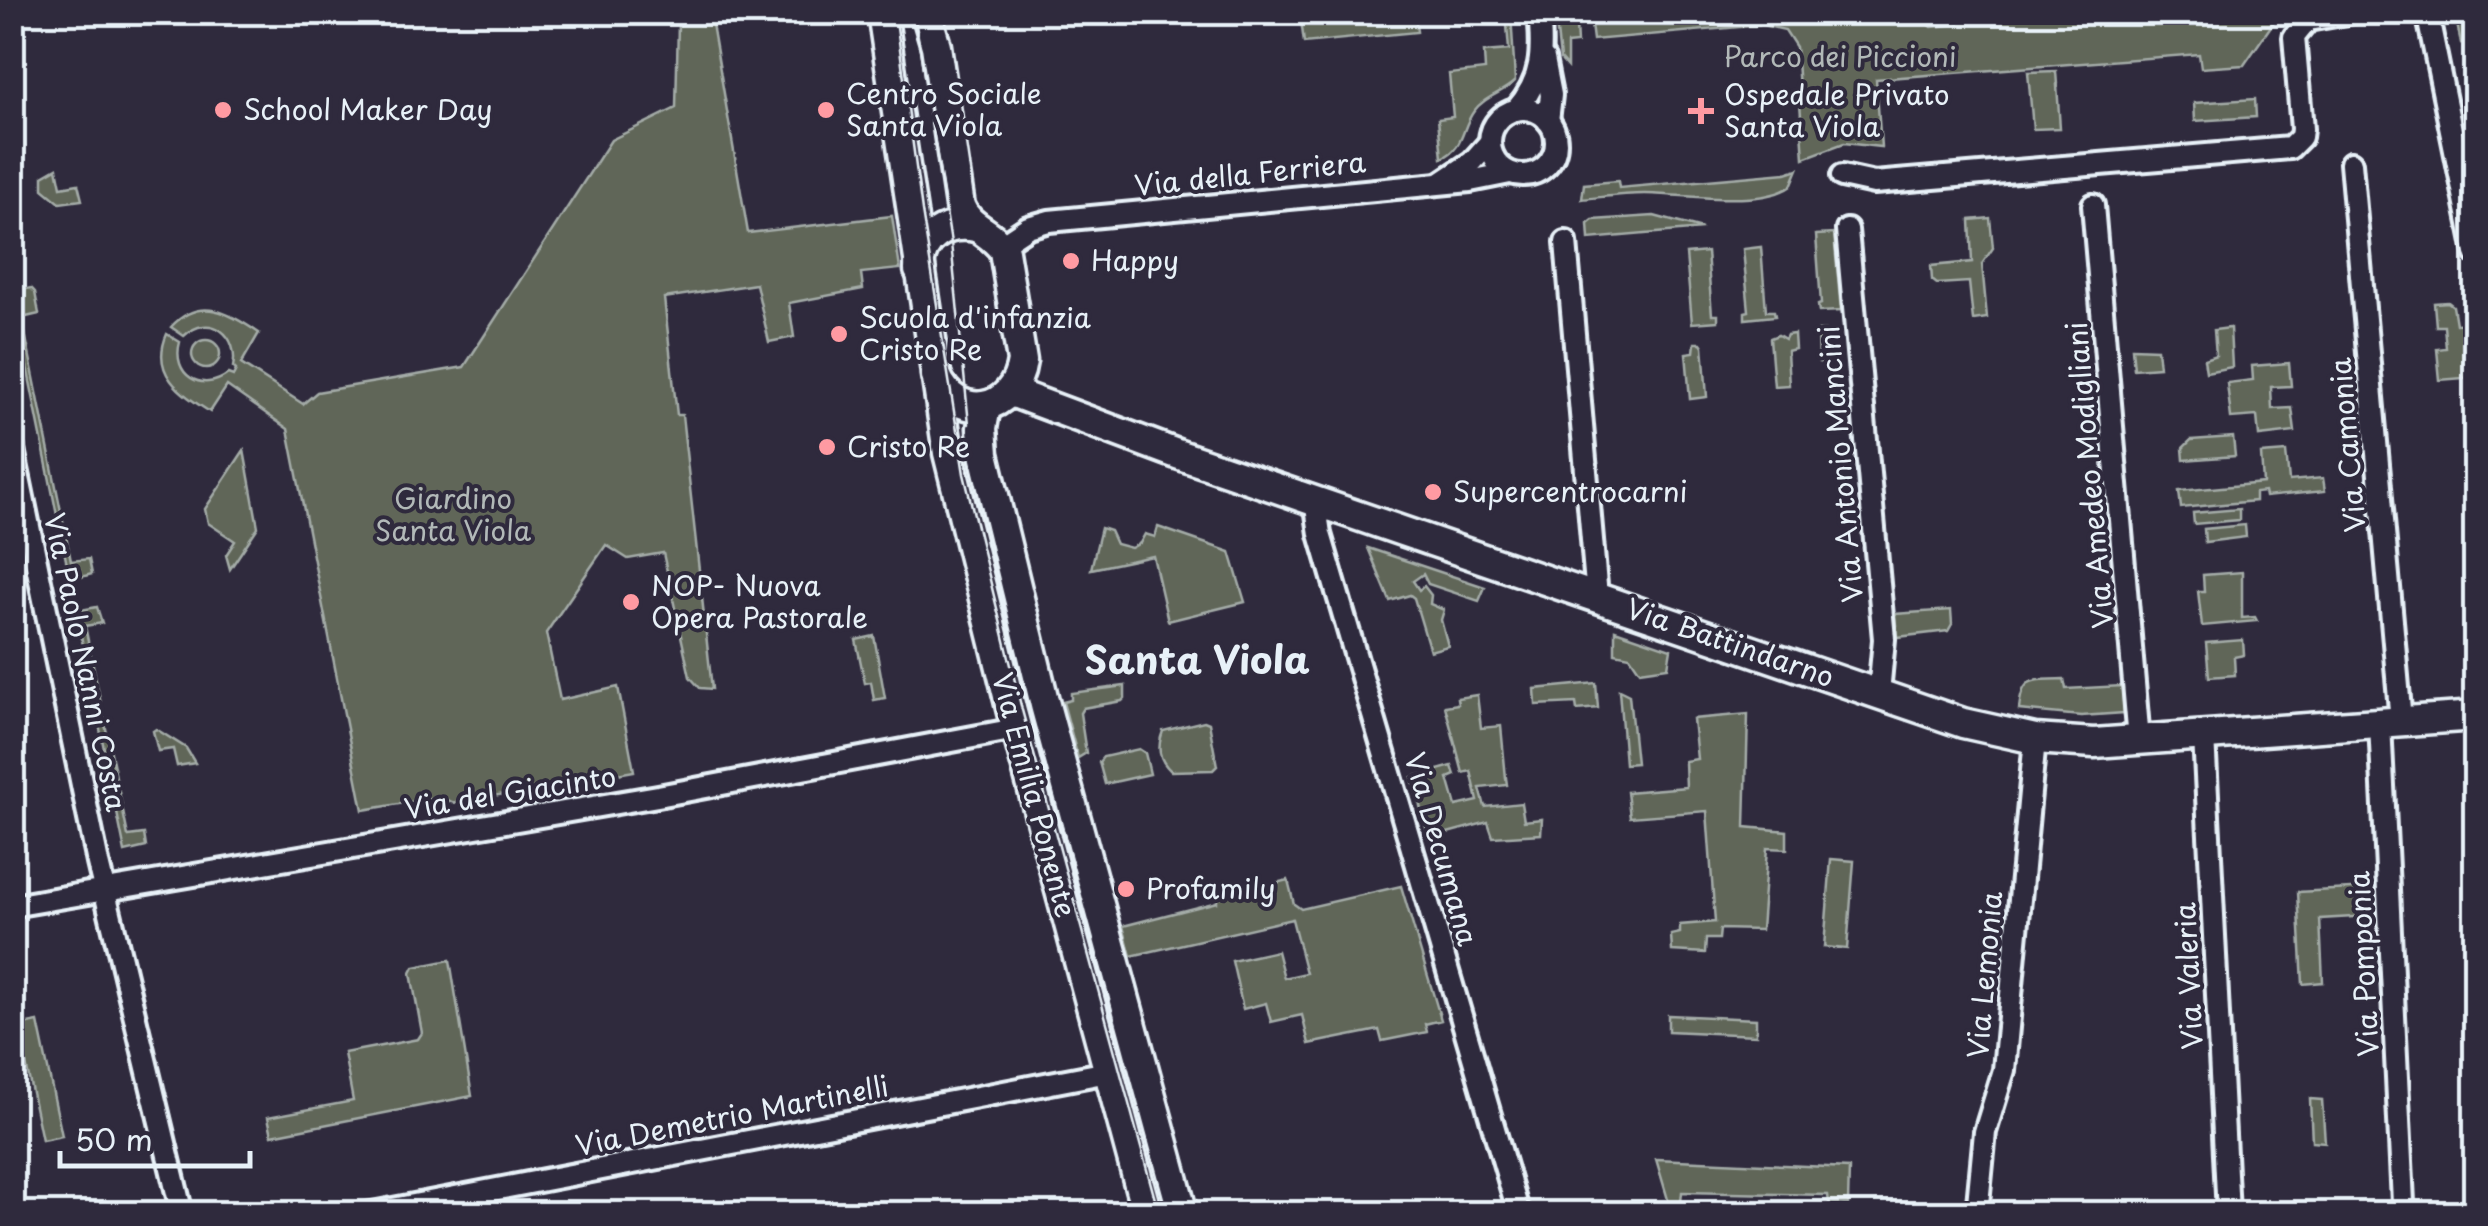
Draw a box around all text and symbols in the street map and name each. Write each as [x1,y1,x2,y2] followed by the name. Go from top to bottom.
[1723,34,1957,77] park label: Parco dei Piccioni
[846,71,1042,146] place label: Centro Sociale Santa Viola
[1724,72,1950,147] place label: Ospedale Privato Santa Viola
[243,87,493,130] place label: School Maker Day
[1688,98,1714,124] marker: Ospedale Privato Santa Viola
[212,99,234,121] marker: School Maker Day
[815,99,837,121] marker: Centro Sociale Santa Viola
[1132,139,1368,206] street label: Via della Ferriera
[1091,238,1179,281] place label: Happy
[1060,250,1082,272] marker: Happy
[859,295,1092,370] place label: Scuola d'infanzia Cristo Re
[2054,320,2123,630] street label: Via Amedeo Modigliani
[828,323,850,345] marker: Scuola d'infanzia Cristo Re
[1806,324,1873,604] street label: Via Antonio Mancini
[2317,355,2376,534] street label: Via Camonia
[847,424,970,467] place label: Cristo Re
[816,436,838,458] marker: Cristo Re
[1453,469,1688,512] place label: Supercentrocarni
[375,476,532,551] park label: Giardino Santa Viola
[1422,481,1444,503] marker: Supercentrocarni
[34,509,139,815] street label: Via Paolo Nanni Costa
[651,563,868,638] place label: NOP- Nuova Opera Pastorale
[1621,586,1840,697] street label: Via Battindarno
[620,591,642,613] marker: NOP- Nuova Opera Pastorale
[1084,630,1310,687] district label: Santa Viola
[982,667,1089,922] street label: Via Emilia Ponente
[1394,747,1491,951] street label: Via Decumana
[401,754,619,829] street label: Via del Giacinto
[1146,866,1275,909] place label: Profamily
[2336,869,2389,1058] street label: Via Pomponia
[1115,878,1137,900] marker: Profamily
[1955,889,2012,1060] street label: Via Lemonia
[2162,901,2213,1051] street label: Via Valeria
[571,1063,892,1166] street label: Via Demetrio Martinelli
[60,1106,250,1168] scale bar
[75,1116,153,1161] text: 50 m

